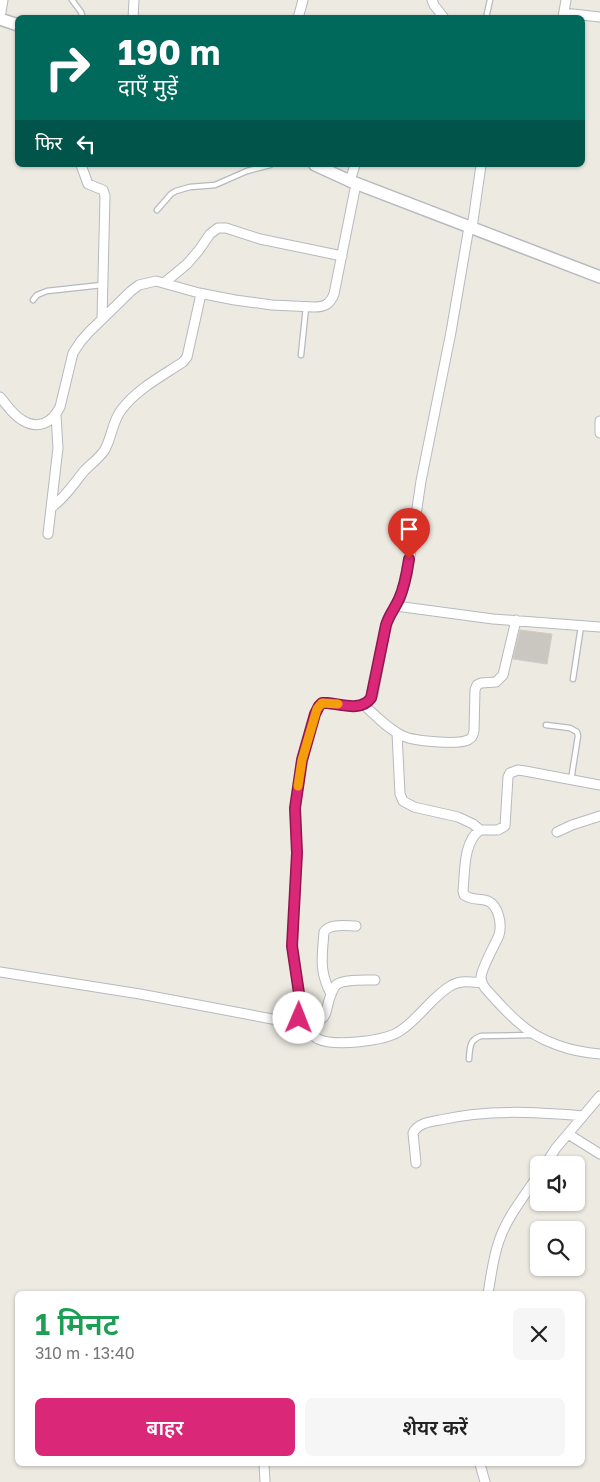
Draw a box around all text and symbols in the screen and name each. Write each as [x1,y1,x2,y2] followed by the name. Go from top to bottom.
[118,31,220,73] text: 190 m
[35,35,100,100] icon: right
[118,73,178,100] text: दाएँ मुड़ें
[72,130,100,158] icon: left
[35,131,62,154] text: फिर
[388,508,430,559] pin
[395,515,423,543] icon: arrive
[272,991,324,1043] position arrow
[530,1156,585,1276] map controls
[530,1156,585,1211] button: sound
[530,1221,585,1276] button: search
[35,1306,119,1342] text: 1 मिनट
[513,1308,565,1360] button: close
[35,1343,135,1363] text: 310 m · 13:40
[35,1398,295,1456] button: बाहर
[305,1398,565,1456] button: शेयर करें

